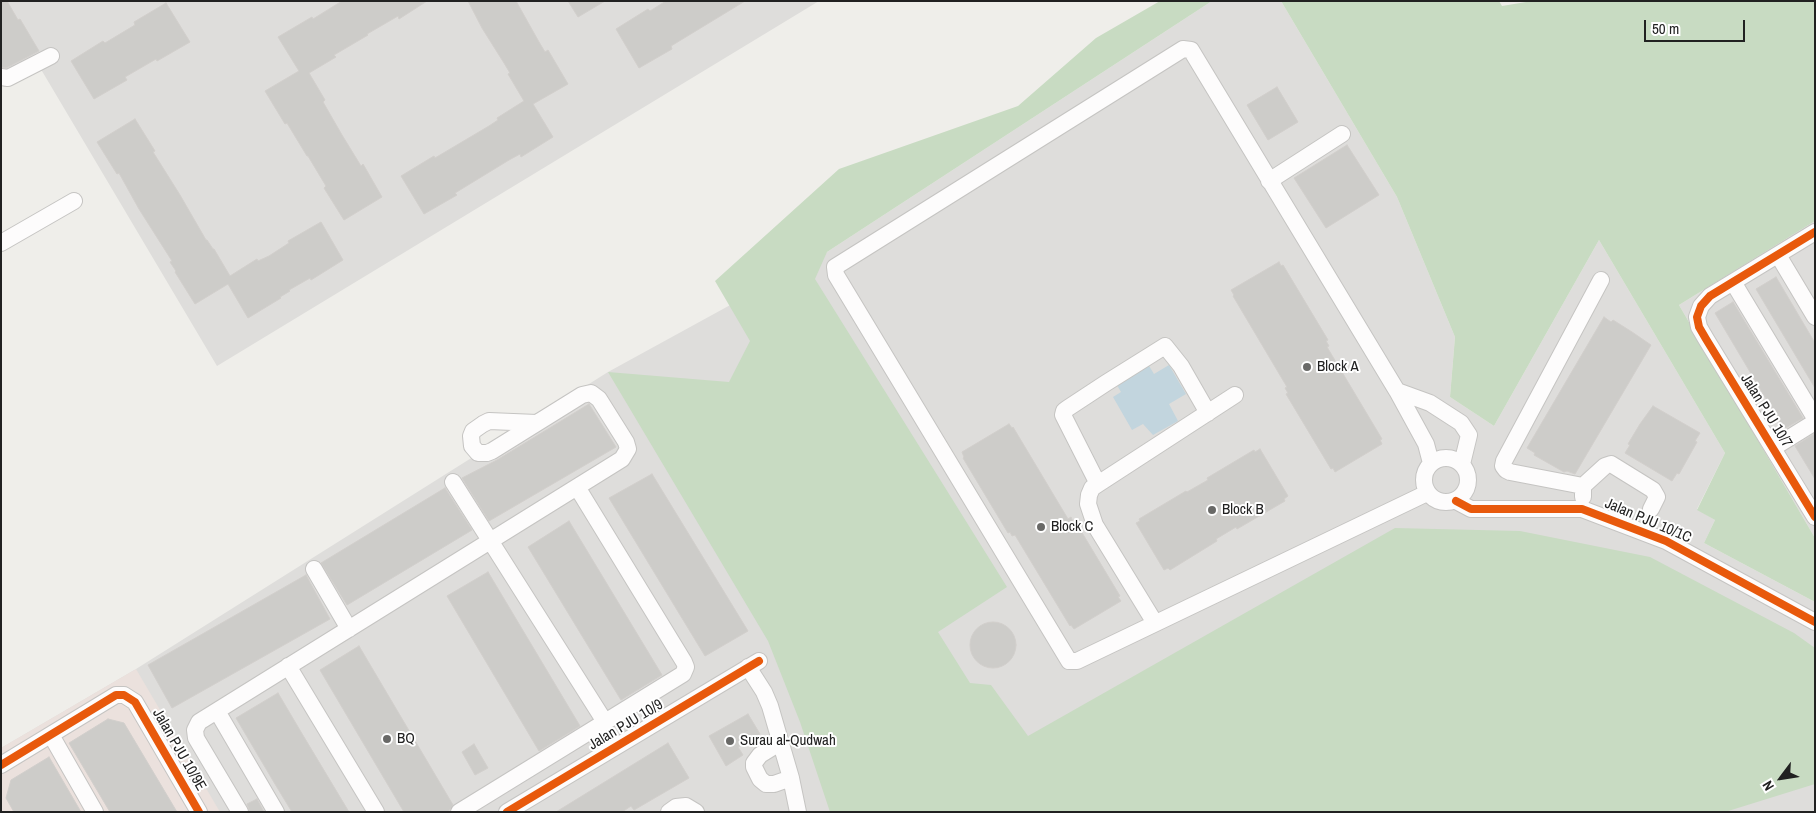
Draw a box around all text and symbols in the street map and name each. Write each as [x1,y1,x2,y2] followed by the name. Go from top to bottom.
[1646,10,1747,42] scale bar
[1652,18,1679,39] text: 50 m
[1317,358,1359,376] place label: Block A
[1301,361,1313,373] marker: Block A
[1736,371,1796,451] street label: Jalan PJU 10/7
[1602,495,1694,547] street label: Jalan PJU 10/1C
[1222,501,1264,519] place label: Block B
[1206,504,1218,516] marker: Block B
[1051,518,1093,536] place label: Block C
[1035,521,1047,533] marker: Block C
[586,696,666,754] street label: Jalan PJU 10/9
[148,706,210,794] street label: Jalan PJU 10/9E
[397,730,415,748] place label: BQ
[740,732,836,750] place label: Surau al-Qudwah
[381,733,393,745] marker: BQ
[724,735,736,747] marker: Surau al-Qudwah
[1756,753,1806,803] north arrow
[1758,778,1778,794] text: N

